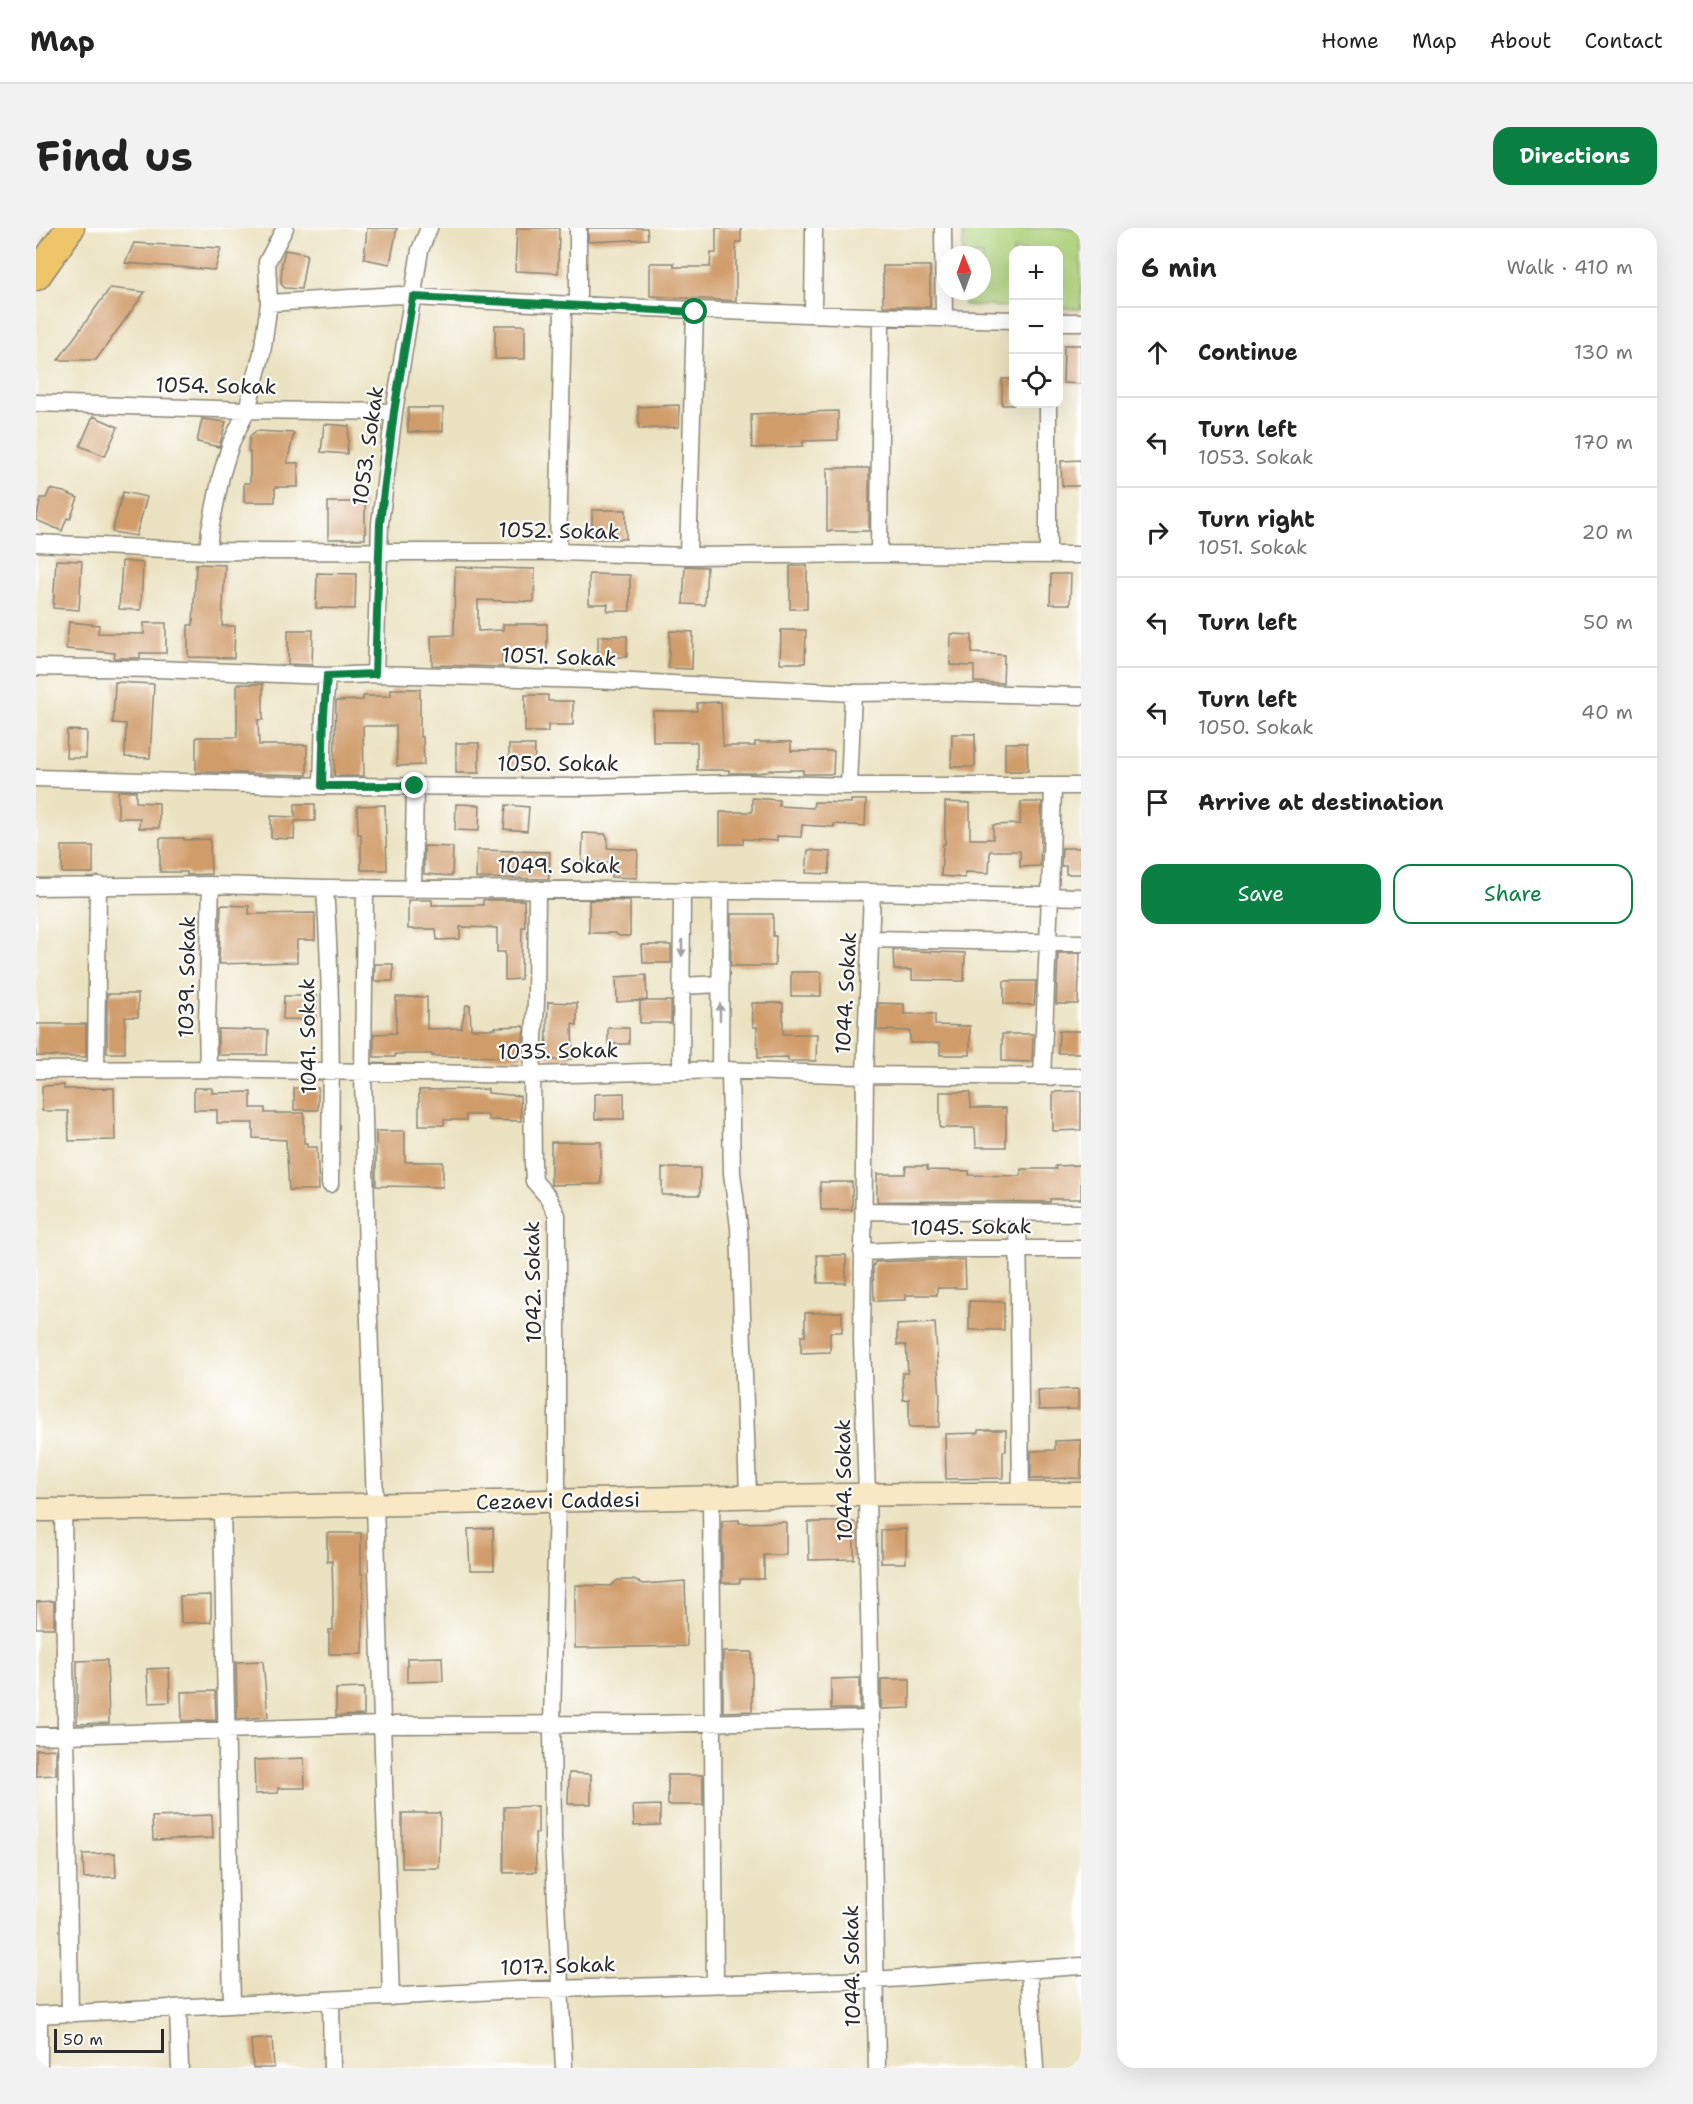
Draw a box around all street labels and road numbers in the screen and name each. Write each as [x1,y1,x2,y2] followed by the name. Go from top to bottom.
[155,371,277,401] street label: 1054. Sokak
[346,384,390,508] street label: 1053. Sokak
[498,516,620,546] street label: 1052. Sokak
[501,641,617,673] street label: 1051. Sokak
[497,750,619,778] street label: 1050. Sokak
[498,852,620,880] street label: 1049. Sokak
[172,916,202,1038] street label: 1039. Sokak
[829,931,863,1055] street label: 1044. Sokak
[293,978,323,1094] street label: 1041. Sokak
[497,1036,619,1066] street label: 1035. Sokak
[910,1212,1032,1242] street label: 1045. Sokak
[518,1221,548,1343] street label: 1042. Sokak
[829,1418,859,1542] street label: 1044. Sokak
[476,1486,640,1516] street label: Cezaevi Caddesi
[837,1904,867,2028] street label: 1044. Sokak
[500,1950,616,1982] street label: 1017. Sokak

